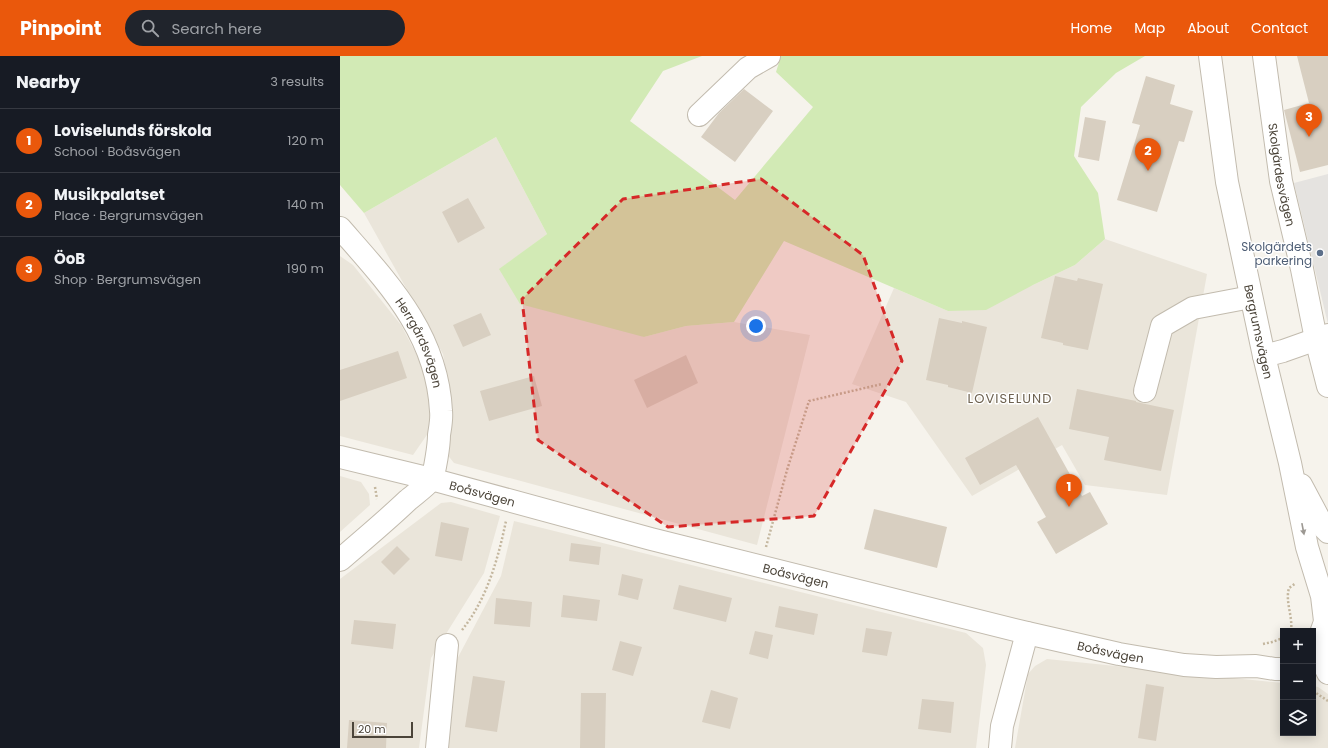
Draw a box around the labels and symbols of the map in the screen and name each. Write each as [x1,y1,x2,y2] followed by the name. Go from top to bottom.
[1296,104,1322,137] pin: 3
[1265,122,1300,228] street label: Skolgärdesvägen
[1135,138,1161,171] pin: 2
[1241,238,1312,269] place label: Skolgärdets parkering
[1315,248,1325,258] marker: Skolgärdets parkering
[1240,283,1278,381] street label: Bergrumsvägen
[392,294,447,389] street label: Herrgårdsvägen
[746,316,766,336] your location
[968,389,1052,408] district label: LOVISELUND
[1056,474,1082,507] pin: 1
[448,476,517,510] street label: Boåsvägen
[1301,523,1307,535] one-way arrow
[761,559,831,592] street label: Boåsvägen
[1076,636,1145,667] street label: Boåsvägen
[352,720,413,739] scale bar

